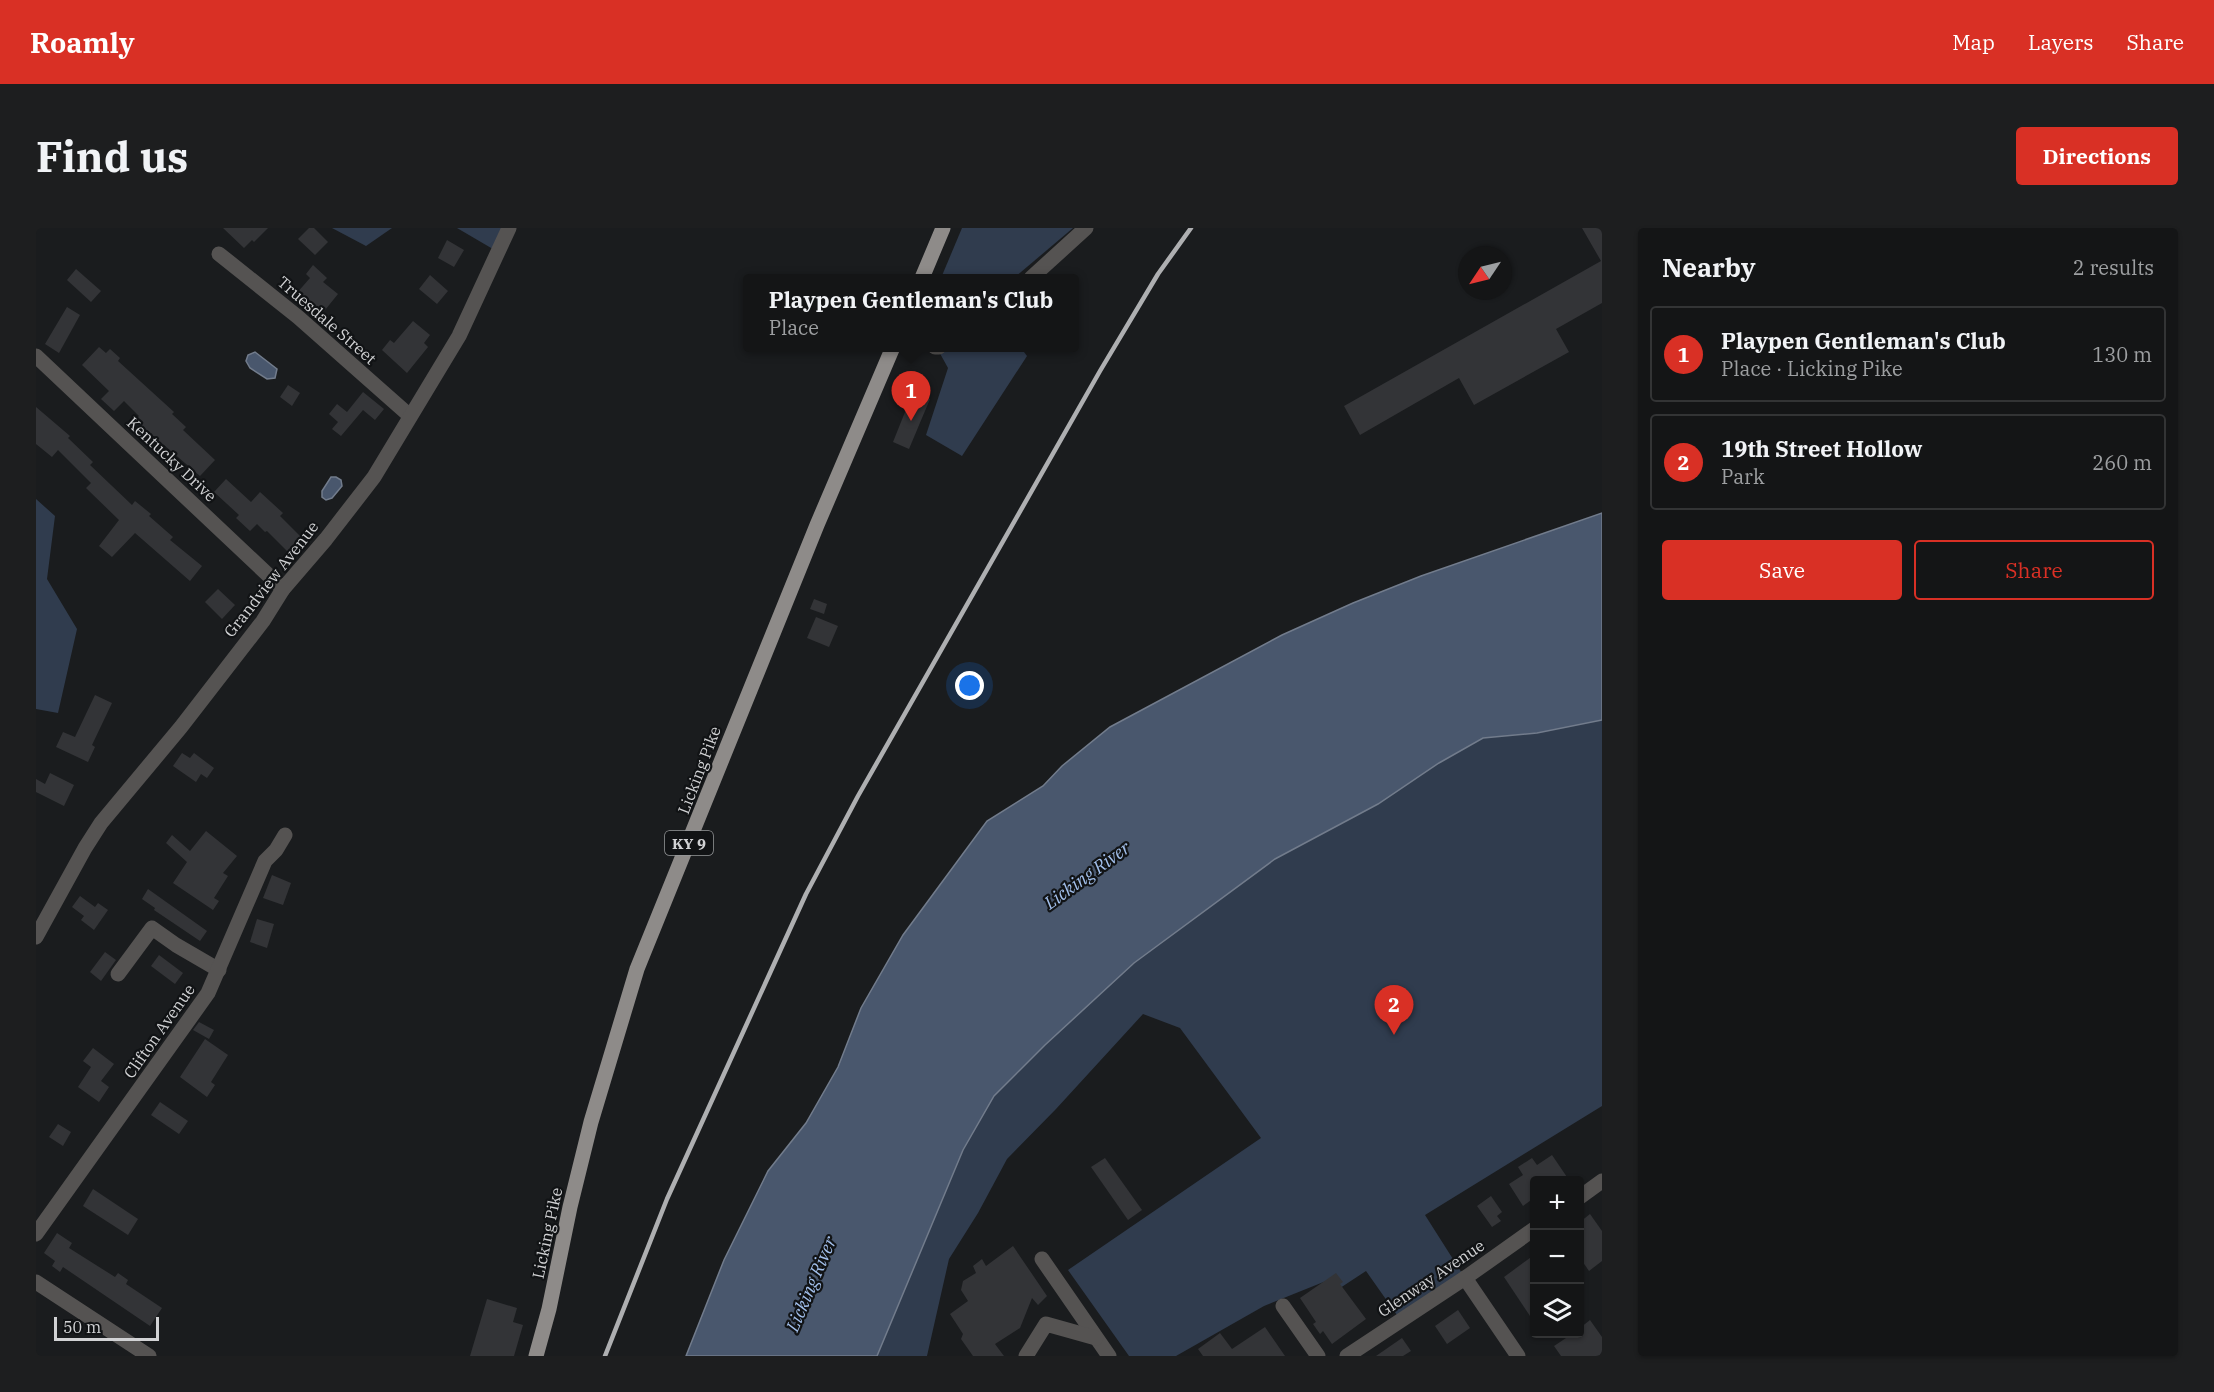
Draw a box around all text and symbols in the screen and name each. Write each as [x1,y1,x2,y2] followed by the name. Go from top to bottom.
[30,24,135,61] text: Roamly
[1952,28,1995,56] text: Map
[2028,28,2094,56] text: Layers
[2127,28,2184,56] text: Share
[2016,127,2178,185] button: Directions
[36,129,188,184] text: Find us
[1458,246,1512,300] north arrow
[1662,250,1756,284] text: Nearby
[2073,254,2154,281] text: 2 results
[274,272,381,369] street label: Truesdale Street
[743,274,1079,352] popup
[769,285,1053,314] text: Playpen Gentleman's Club
[769,314,819,341] text: Place
[1721,326,2006,355] text: Playpen Gentleman's Club
[1678,341,1690,368] text: 1
[2092,341,2152,368] text: 130 m
[1721,355,1903,382] text: Place · Licking Pike
[892,372,930,421] pin: 1
[123,412,221,506] street label: Kentucky Drive
[1721,434,1923,463] text: 19th Street Hollow
[1678,449,1690,476] text: 2
[2092,449,2152,476] text: 260 m
[1721,463,1765,490] text: Park
[219,517,323,641] street label: Grandview Avenue
[1662,540,1902,600] button: Save
[1914,540,2154,600] button: Share
[955,671,984,700] your location
[673,723,725,817] street label: Licking Pike
[665,831,713,855] road number: KY 9
[1039,835,1136,915] water label: Licking River
[119,980,199,1082] street label: Clifton Avenue
[1374,986,1414,1035] pin: 2
[1530,1176,1584,1338] map controls
[1530,1176,1584,1230] button: +
[528,1186,566,1280] street label: Licking Pike
[1530,1230,1584,1284] button: −
[780,1232,842,1336] water label: Licking River
[1374,1235,1488,1321] street label: Glenway Avenue
[1530,1284,1584,1338] button: layers
[54,1314,159,1342] scale bar
[63,1317,101,1337] text: 50 m

